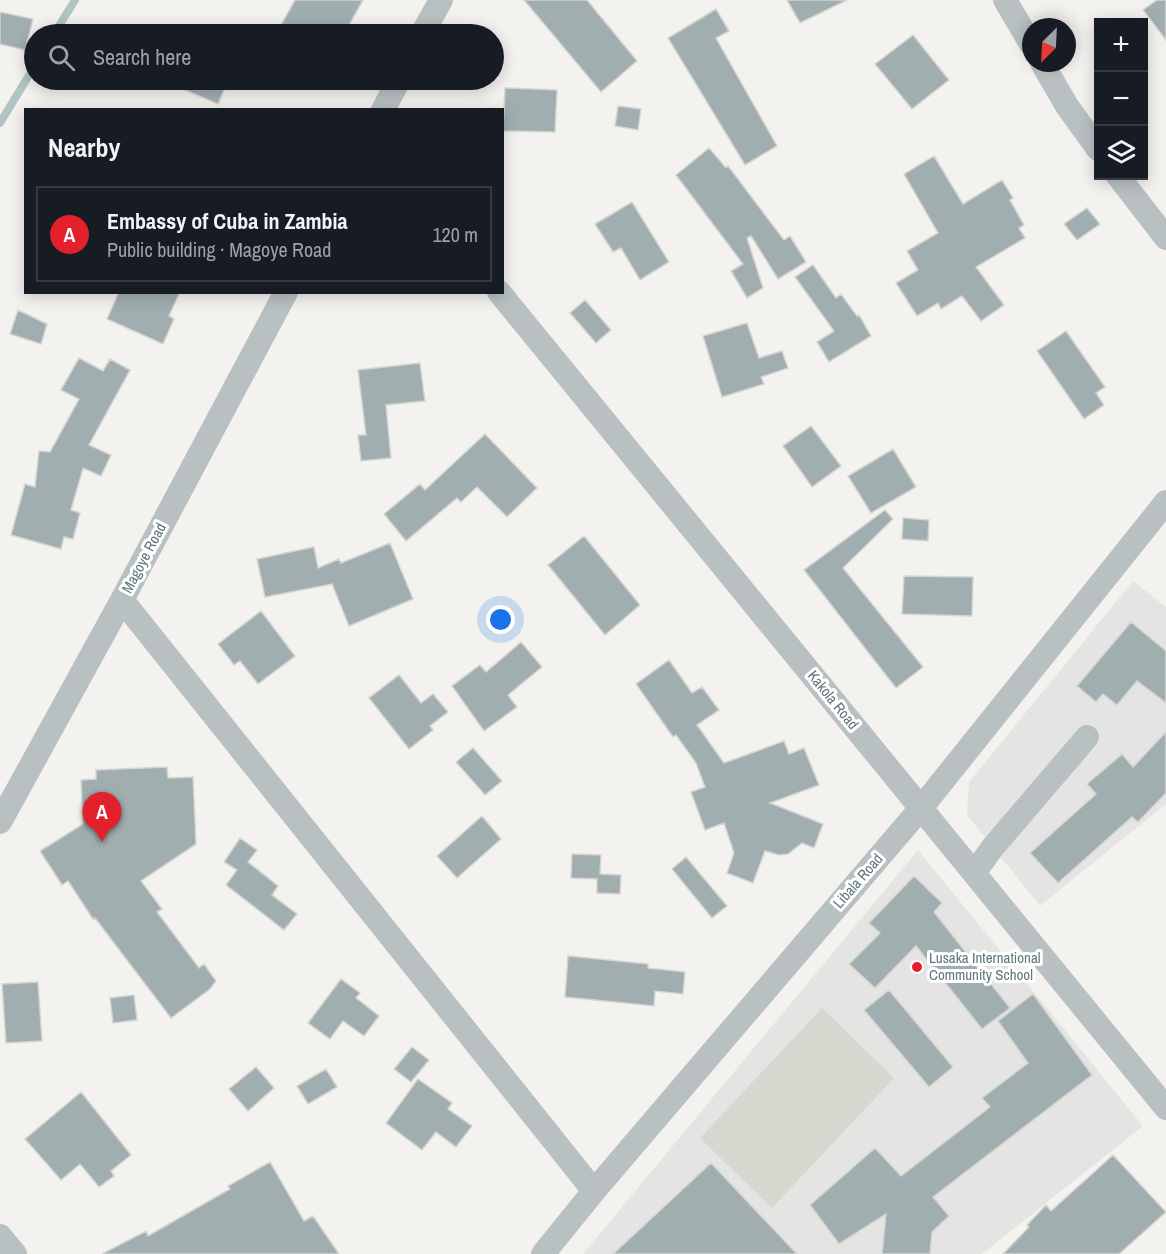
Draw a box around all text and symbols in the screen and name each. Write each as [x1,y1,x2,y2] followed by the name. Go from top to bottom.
[1022,18,1076,72] north arrow
[1094,18,1148,180] map controls
[1094,18,1148,72] button: +
[24,24,504,90] search box
[45,41,78,74] icon: search
[93,42,191,72] text: Search here
[1094,72,1148,126] button: −
[1094,126,1148,180] button: layers
[48,130,120,165] text: Nearby
[107,206,348,236] text: Embassy of Cuba in Zambia
[64,221,75,248] text: A
[432,221,478,248] text: 120 m
[107,236,331,263] text: Public building · Magoye Road
[116,519,171,597] street label: Magoye Road
[486,605,515,634] your location
[803,666,864,734] street label: Kakola Road
[82,792,122,842] pin: A
[828,849,887,913] street label: Libala Road
[929,947,1040,985] place label: Lusaka International Community School
[910,960,924,974] marker: Lusaka International Community School

